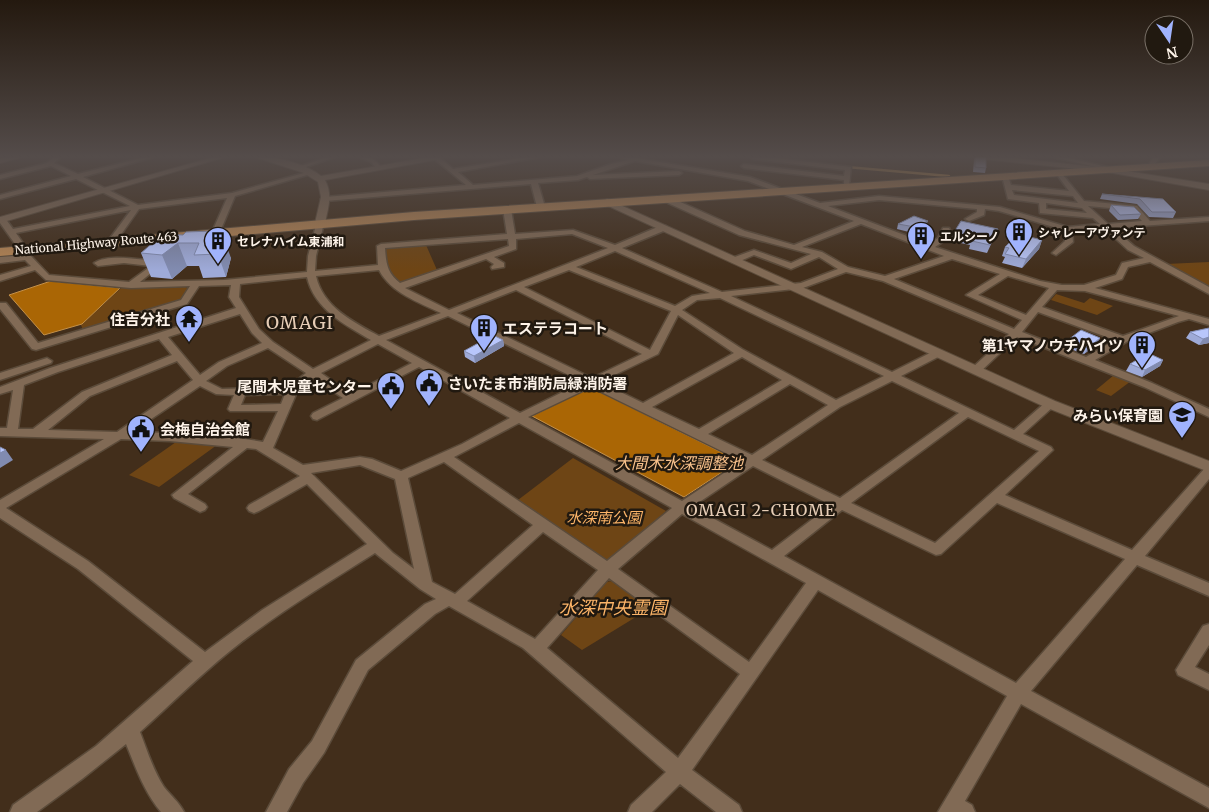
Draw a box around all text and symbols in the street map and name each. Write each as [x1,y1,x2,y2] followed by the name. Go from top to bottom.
[1144,15,1194,65] north arrow
[1165,43,1179,63] text: N
[1004,217,1034,256] building icon: シャレーアヴァンテ
[906,221,936,260] building icon: エルシーノ
[1038,225,1146,240] place label: シャレーアヴァンテ
[203,226,233,265] building icon: セレナハイム東浦和
[14,228,178,258] street label: National Highway Route 463
[940,229,999,244] place label: エルシーノ
[237,234,345,249] place label: セレナハイム東浦和
[174,304,204,343] temple icon: 住吉分社
[110,310,170,329] place label: 住吉分社
[266,311,334,334] district label: OMAGI
[469,313,499,352] building icon: エステラコート
[503,319,608,338] place label: エステラコート
[1127,330,1157,369] building icon: 第1ヤマノウチハイツ
[982,336,1123,355] place label: 第1ヤマノウチハイツ
[414,368,444,407] public building icon: さいたま市消防局緑消防署
[376,371,406,410] public building icon: 尾間木児童センター
[448,374,628,393] place label: さいたま市消防局緑消防署
[237,377,372,396] place label: 尾間木児童センター
[1167,400,1197,439] school or university icon: みらい保育園
[1073,406,1163,425] place label: みらい保育園
[126,414,156,453] public building icon: 会梅自治会館
[160,420,250,439] place label: 会梅自治会館
[615,453,745,473] water label: 大間木水深調整池
[686,500,836,520] district label: OMAGI 2-CHOME
[566,508,643,527] park label: 水深南公園
[559,596,670,619] park label: 水深中央霊園

